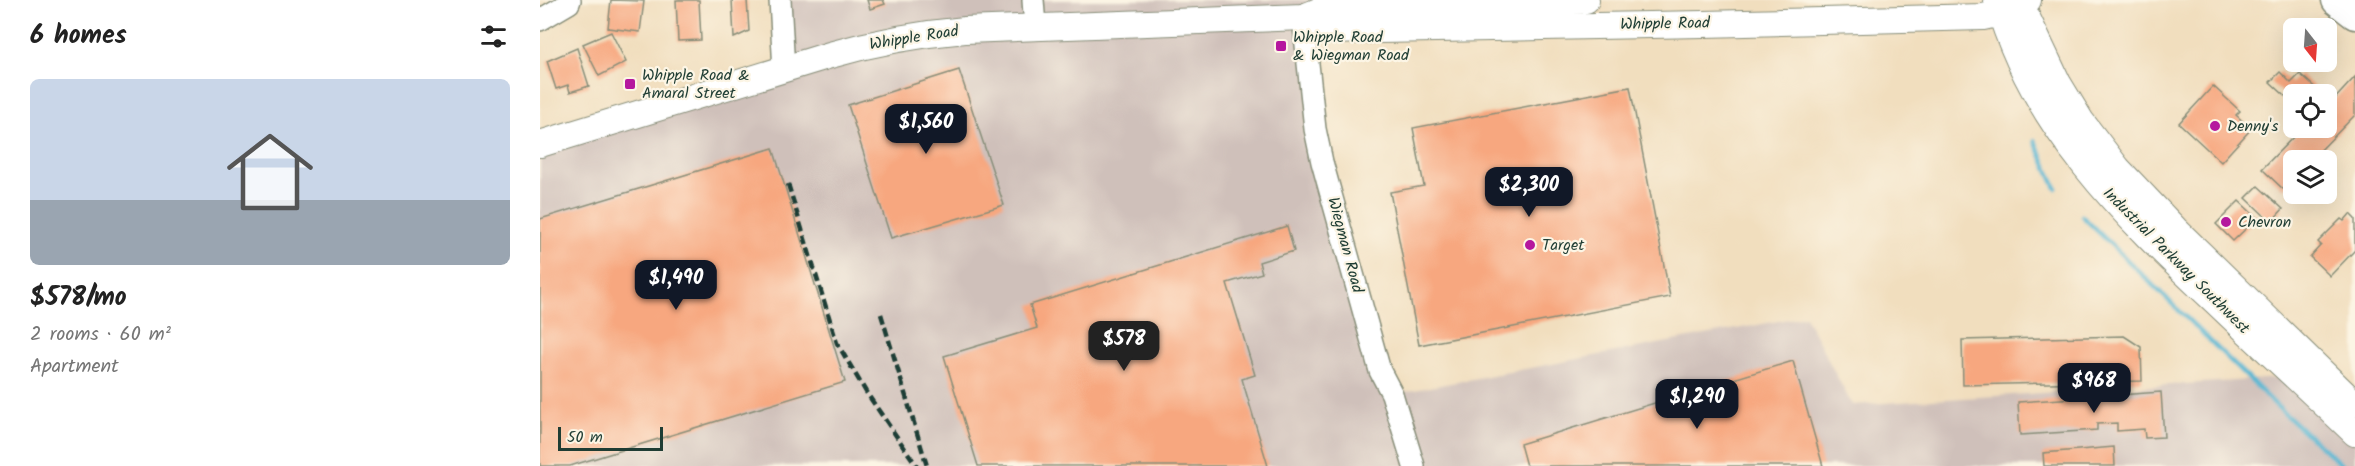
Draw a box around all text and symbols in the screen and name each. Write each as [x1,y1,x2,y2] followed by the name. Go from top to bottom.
[1620,11,1711,37] street label: Whipple Road
[30,15,127,57] text: 6 homes
[868,18,961,57] street label: Whipple Road
[2283,18,2337,72] north arrow
[2283,18,2337,204] map controls
[477,20,510,53] icon: filters
[1293,25,1410,68] place label: Whipple Road & Wiegman Road
[1274,39,1288,53] marker: Whipple Road & Wiegman Road
[642,63,750,106] place label: Whipple Road & Amaral Street
[623,77,637,91] marker: Whipple Road & Amaral Street
[2283,84,2337,138] button: locate
[877,104,975,155] pin: $1,560
[899,107,953,139] text: $1,560
[2227,114,2278,139] place label: Denny's
[216,118,324,226] icon: home
[2208,119,2222,133] marker: Denny's
[2283,150,2337,204] button: layers
[1480,167,1578,218] pin: $2,300
[1499,170,1559,202] text: $2,300
[2097,182,2256,341] street label: Industrial Parkway Southwest
[1320,194,1370,297] street label: Wiegman Road
[2238,210,2291,235] place label: Chevron
[2219,215,2233,229] marker: Chevron
[1542,233,1585,258] place label: Target
[1523,238,1537,252] marker: Target
[627,260,725,311] pin: $1,490
[649,263,703,295] text: $1,490
[30,277,127,319] text: $578/mo
[30,319,171,351] text: 2 rooms · 60 m²
[1088,321,1160,372] pin: $578
[1102,324,1146,356] text: $578
[30,351,119,383] text: Apartment
[2058,363,2130,414] pin: $968
[2072,366,2116,398] text: $968
[1648,379,1746,430] pin: $1,290
[1669,382,1725,414] text: $1,290
[558,424,663,452] scale bar
[567,425,603,450] text: 50 m

